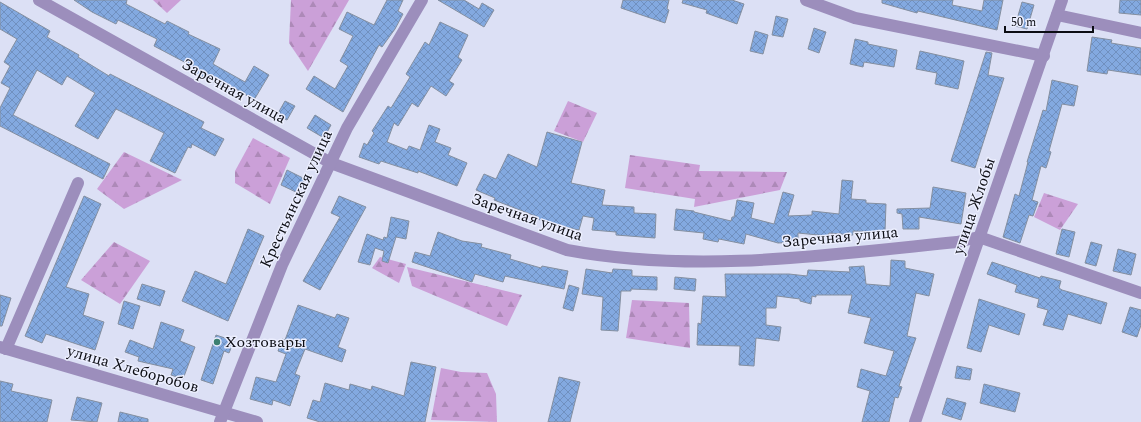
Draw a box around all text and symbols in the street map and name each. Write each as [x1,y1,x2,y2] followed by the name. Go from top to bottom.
[1005,8,1093,34] scale bar
[1011,13,1036,32] text: 50 m
[177,52,291,130] street label: Заречная улица
[253,126,339,272] street label: Крестьянская улица
[946,154,1002,259] street label: улица Жлобы
[468,187,586,247] street label: Заречная улица
[781,220,899,254] street label: Заречная улица
[225,330,306,354] place label: Хозтовары
[212,337,222,347] marker: Хозтовары
[63,338,202,399] street label: улица Хлеборобов

